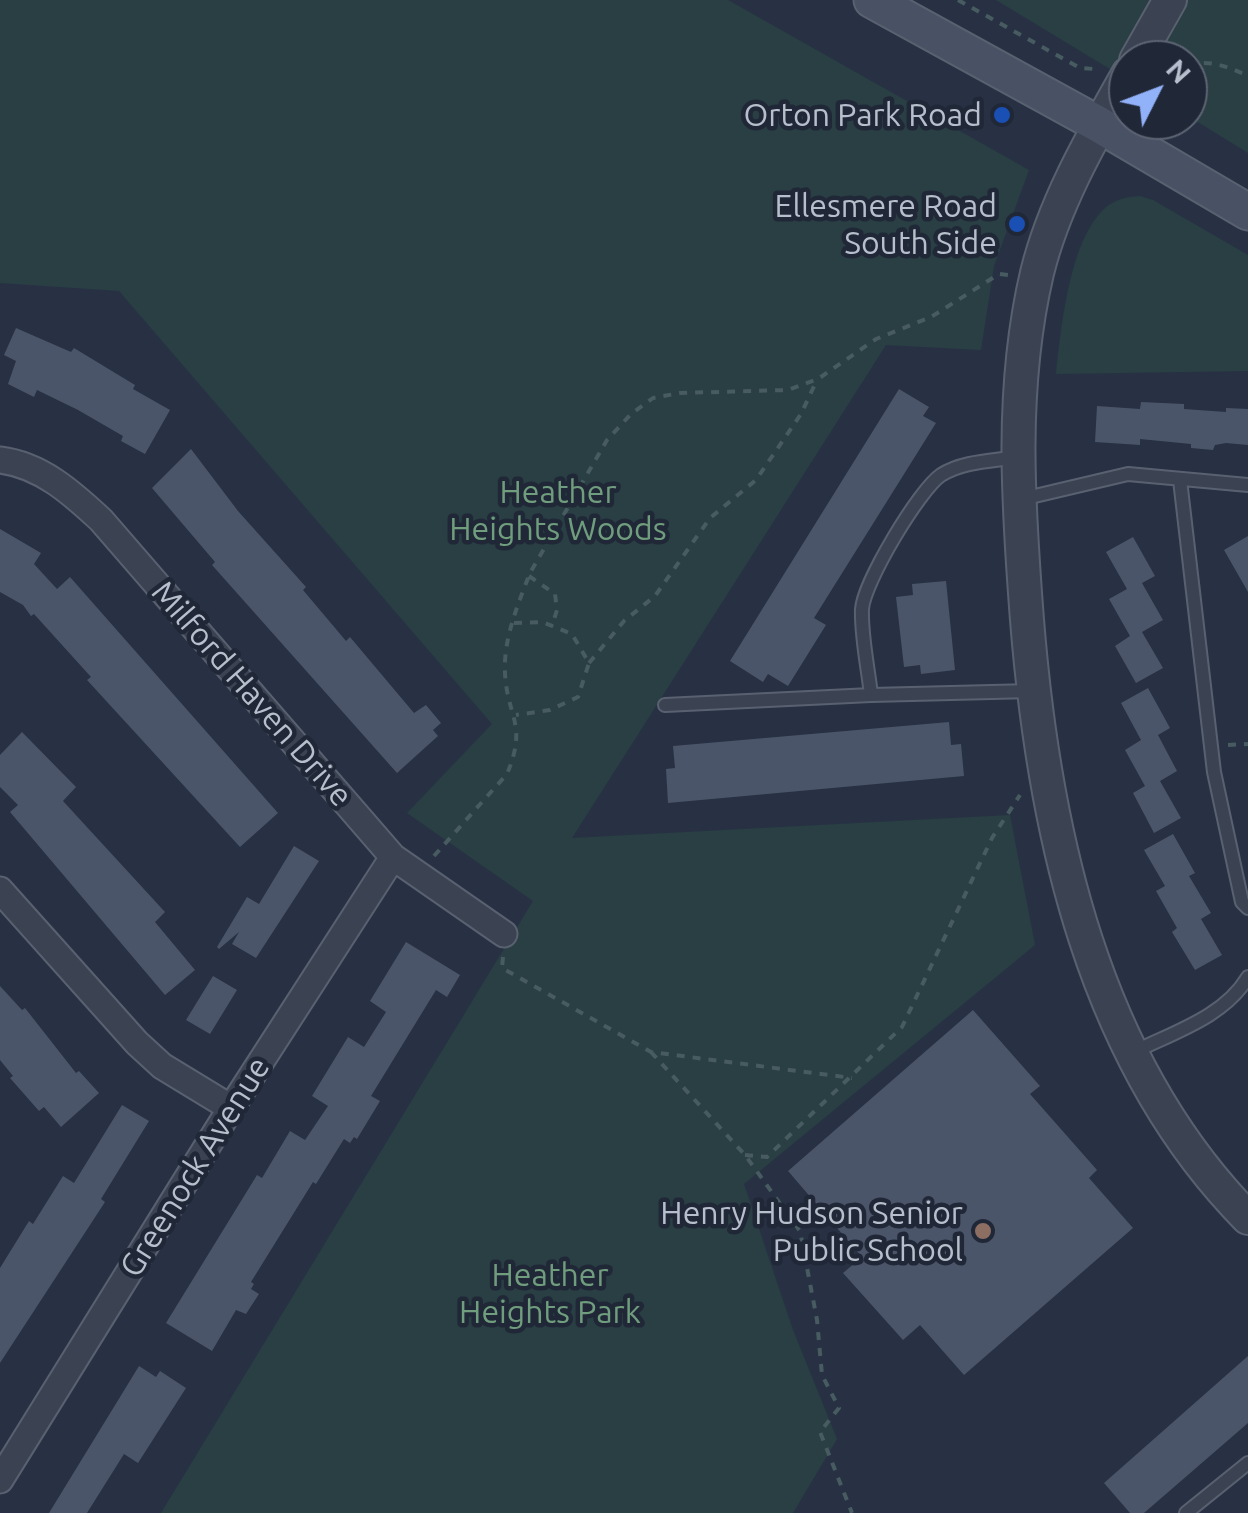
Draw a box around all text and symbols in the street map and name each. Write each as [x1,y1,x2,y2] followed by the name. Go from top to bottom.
[1108,40,1208,140] north arrow
[1161,53,1198,89] text: N
[744,96,982,134] place label: Orton Park Road
[991,104,1013,126] marker: Orton Park Road
[775,187,997,262] place label: Ellesmere Road South Side
[1006,213,1028,235] marker: Ellesmere Road South Side
[449,473,667,548] park label: Heather Heights Woods
[144,573,360,815] street label: Milford Haven Drive
[112,1050,278,1284] street label: Greenock Avenue
[660,1194,963,1269] place label: Henry Hudson Senior Public School
[972,1220,994,1242] marker: Henry Hudson Senior Public School
[459,1256,641,1331] park label: Heather Heights Park

